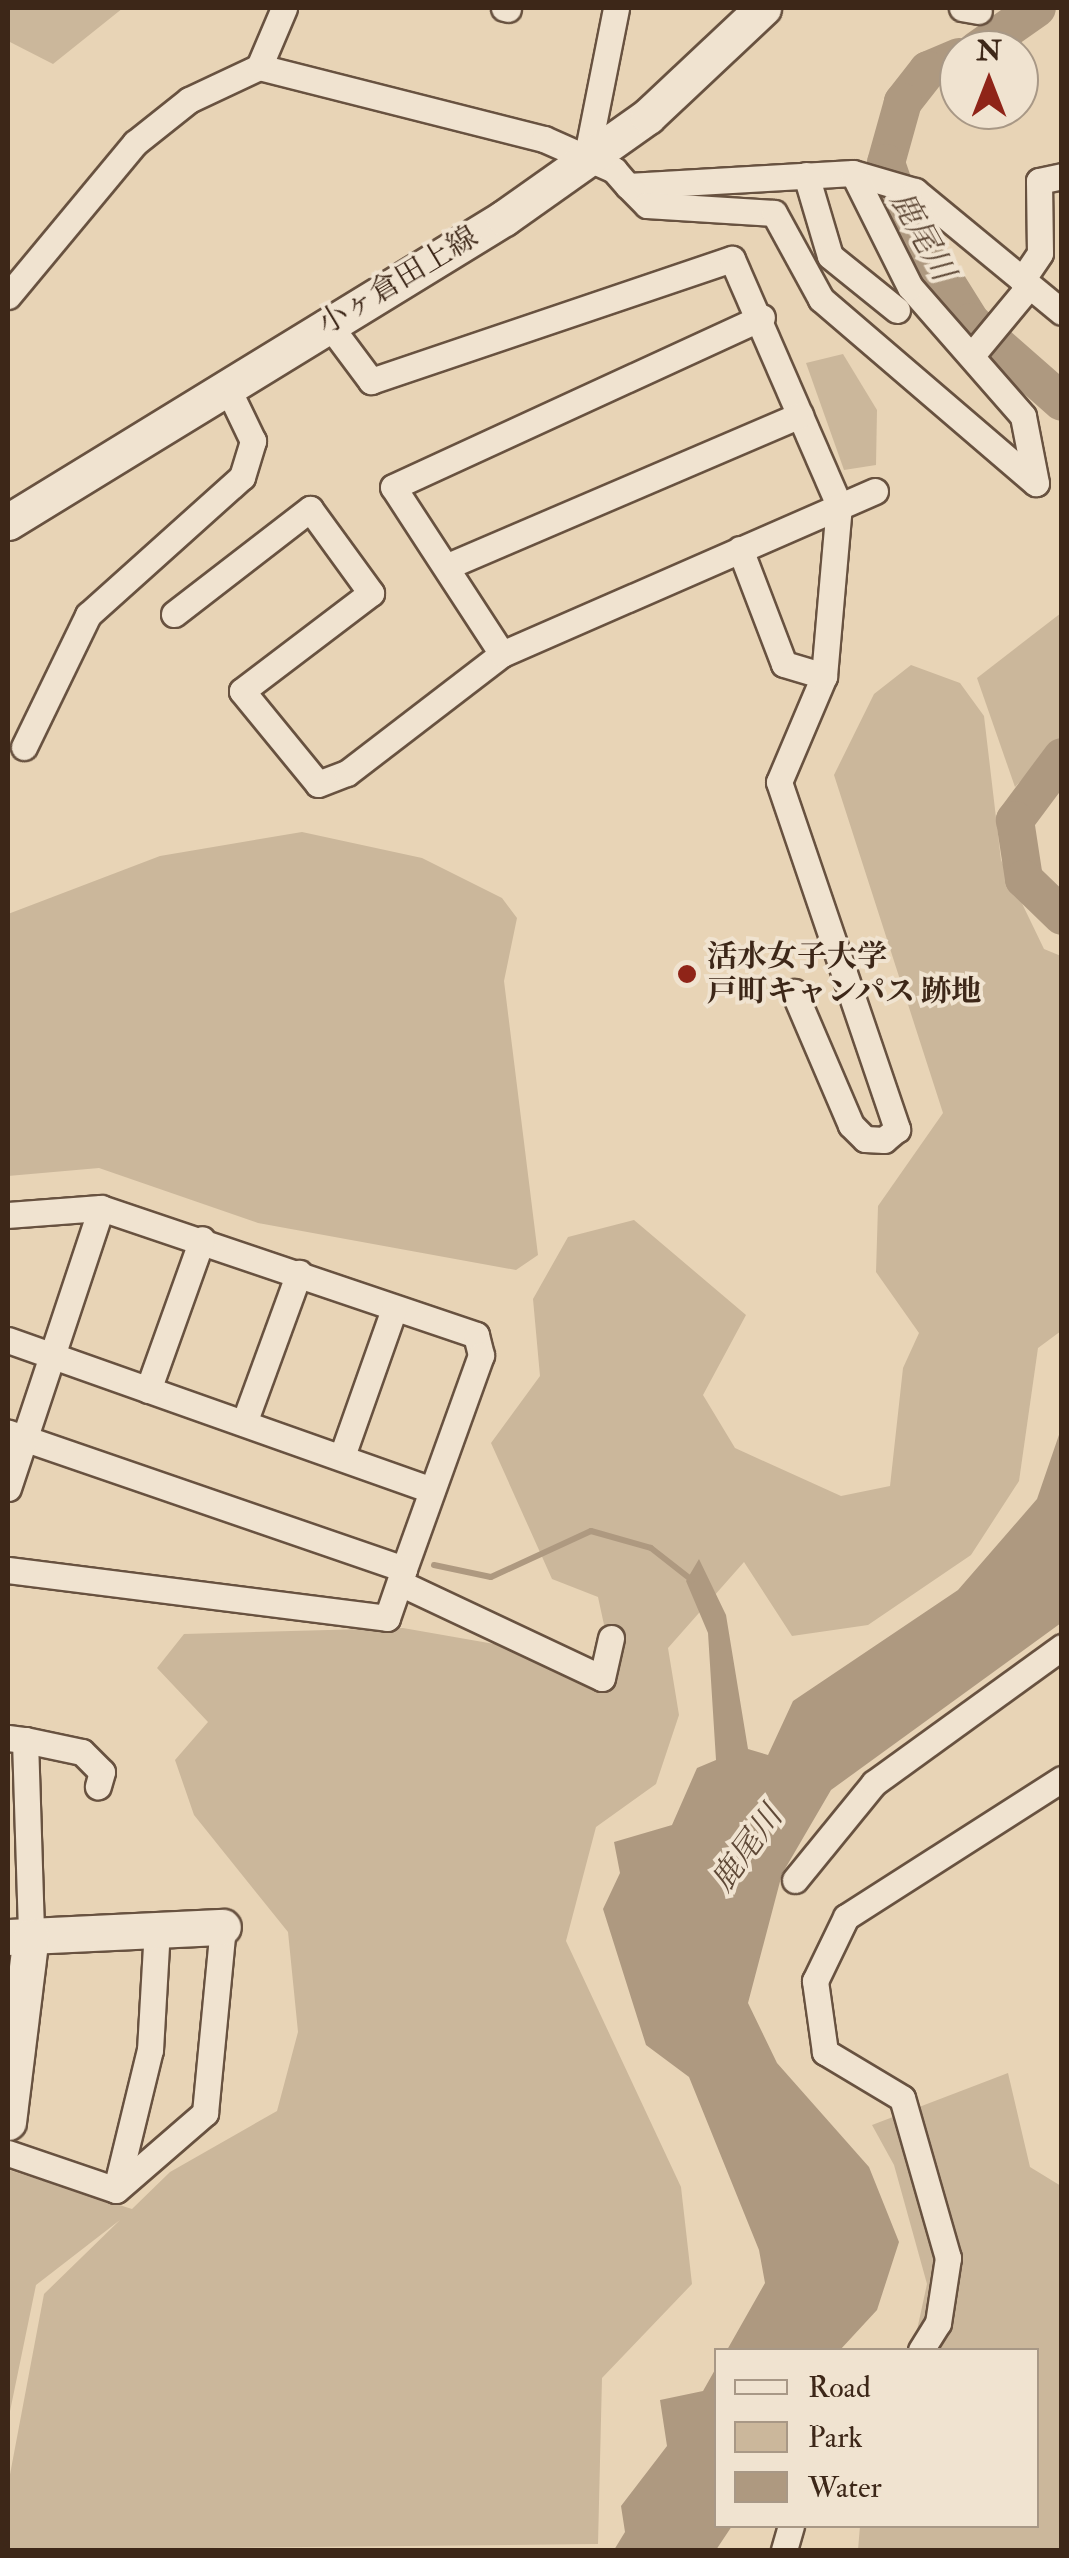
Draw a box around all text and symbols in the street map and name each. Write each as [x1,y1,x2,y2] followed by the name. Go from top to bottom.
[939,30,1039,130] north arrow
[976,34,1002,69] text: N
[882,185,962,287] water label: 鹿尾川
[312,219,484,343] street label: 小ヶ倉田上線
[707,939,983,1010] place label: 活水女子大学 戸町キャンパス 跡地
[676,963,698,985] marker: 活水女子大学 戸町キャンパス 跡地
[703,1799,791,1899] water label: 鹿尾川
[714,2348,1039,2528] legend
[808,2369,871,2406] text: Road
[808,2419,863,2456] text: Park
[808,2469,882,2506] text: Water

